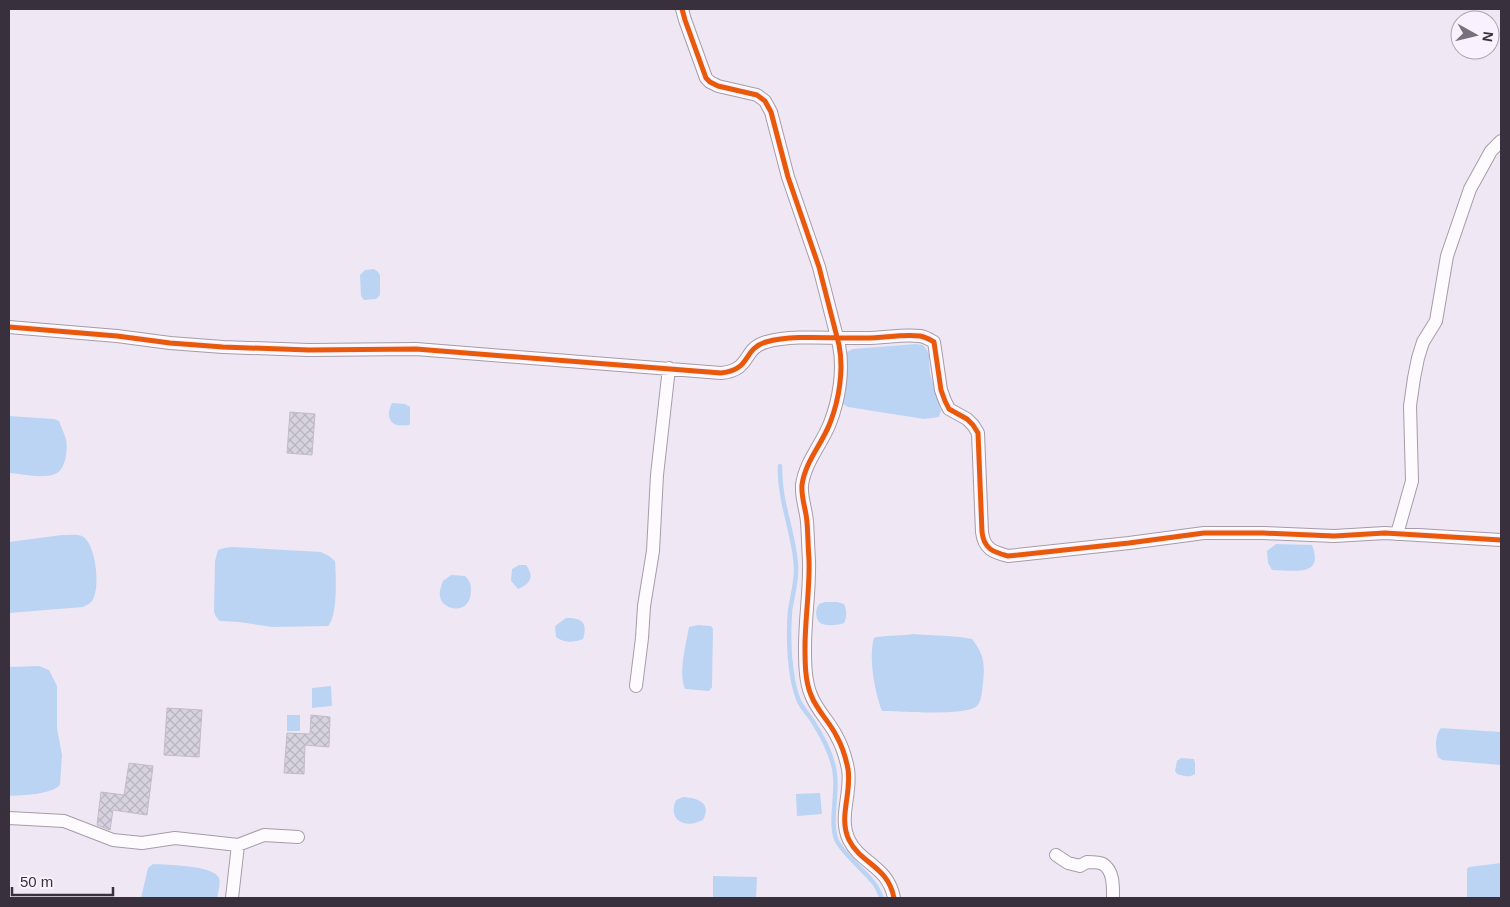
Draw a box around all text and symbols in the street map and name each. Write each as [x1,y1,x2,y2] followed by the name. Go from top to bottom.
[1450,10,1500,60] north arrow
[1479,31,1497,43] text: N
[12,864,114,896] scale bar
[20,873,53,890] text: 50 m

